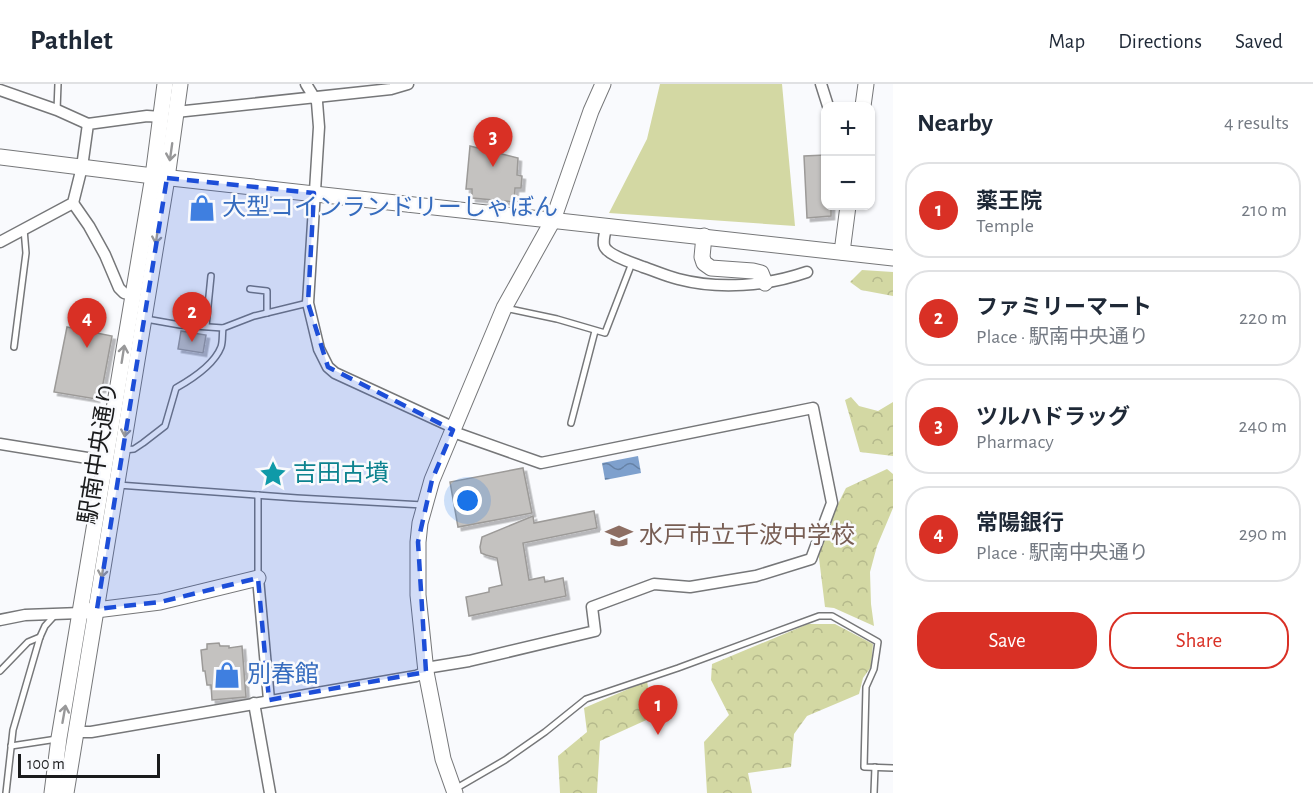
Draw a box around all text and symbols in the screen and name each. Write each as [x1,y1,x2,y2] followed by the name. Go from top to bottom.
[30,27,113,55] text: Pathlet
[1049,31,1085,52] text: Map
[1118,31,1202,52] text: Directions
[1235,31,1283,52] text: Saved
[821,102,875,210] map controls
[821,102,875,156] button: +
[917,110,993,136] text: Nearby
[1224,113,1289,133] text: 4 results
[474,118,512,167] pin: 3
[165,141,176,161] one-way arrow
[821,156,875,210] button: −
[976,190,1042,212] text: 薬王院
[187,193,217,223] shop icon: 大型コインランドリーしゃぼん
[222,194,558,220] place label: 大型コインランドリーしゃぼん
[935,200,942,220] text: 1
[1241,200,1287,220] text: 210 m
[976,216,1034,236] text: Temple
[152,225,163,245] one-way arrow
[172,292,212,342] pin: 2
[976,296,1152,318] text: ファミリーマート
[68,298,106,348] pin: 4
[934,308,943,328] text: 2
[1239,308,1287,328] text: 220 m
[976,327,1149,347] text: Place · 駅南中央通り
[118,345,129,364] one-way arrow
[74,380,122,526] street label: 駅南中央通り
[976,406,1130,428] text: ツルハドラッグ
[934,416,943,436] text: 3
[1238,416,1287,436] text: 240 m
[120,417,131,437] one-way arrow
[976,432,1054,452] text: Pharmacy
[258,459,288,489] place icon: 吉田古墳
[293,460,389,486] place label: 吉田古墳
[453,486,482,515] your location
[976,512,1064,534] text: 常陽銀行
[604,521,634,551] school or university icon: 水戸市立千波中学校
[639,522,855,548] place label: 水戸市立千波中学校
[933,524,944,544] text: 4
[1239,524,1287,544] text: 290 m
[976,543,1149,563] text: Place · 駅南中央通り
[98,558,109,578] one-way arrow
[917,612,1097,669] button: Save
[1109,612,1289,669] button: Share
[212,660,242,690] shop icon: 別春館
[247,661,319,687] place label: 別春館
[638,686,678,735] pin: 1
[58,705,69,725] one-way arrow
[18,751,160,778] scale bar
[27,756,65,772] text: 100 m

